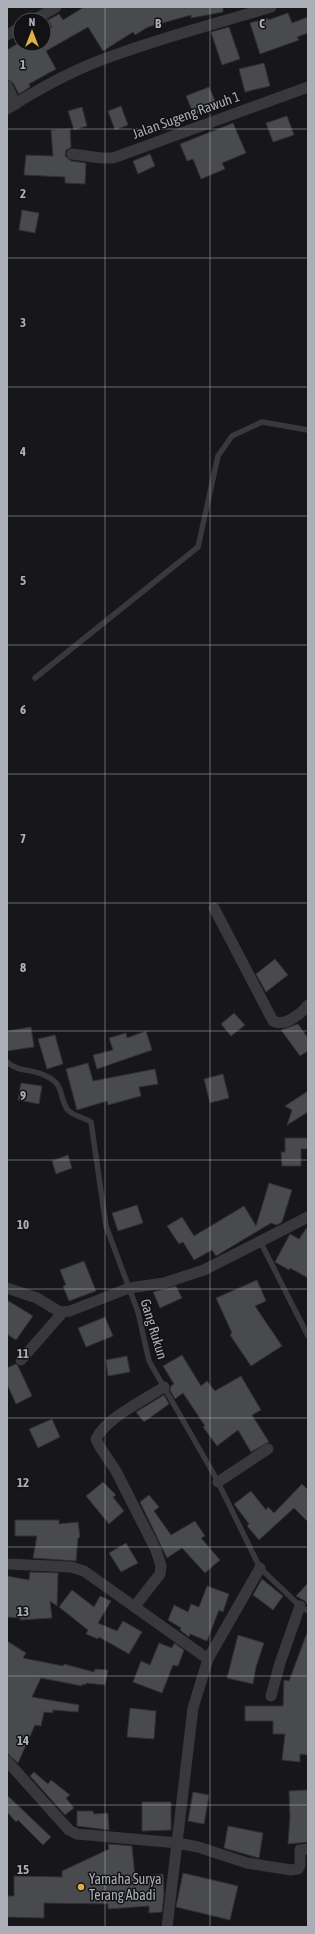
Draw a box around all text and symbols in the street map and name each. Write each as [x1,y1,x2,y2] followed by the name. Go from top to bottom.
[12,12,52,52] north arrow
[29,16,35,28] text: N
[155,16,162,31] text: B
[259,16,265,31] text: C
[20,57,26,72] text: 1
[130,88,242,142] street label: Jalan Sugeng Rawuh 1
[20,186,26,201] text: 2
[20,315,26,330] text: 3
[19,444,26,459] text: 4
[20,573,26,588] text: 5
[20,702,26,717] text: 6
[20,831,26,846] text: 7
[20,960,26,975] text: 8
[20,1088,26,1103] text: 9
[17,1217,29,1232] text: 10
[137,1297,171,1361] street label: Gang Rukun
[17,1346,29,1361] text: 11
[17,1475,29,1490] text: 12
[17,1604,29,1619] text: 13
[17,1733,29,1748] text: 14
[17,1862,29,1877] text: 15
[89,1871,162,1903] place label: Yamaha Surya Terang Abadi
[76,1882,86,1892] marker: Yamaha Surya Terang Abadi

